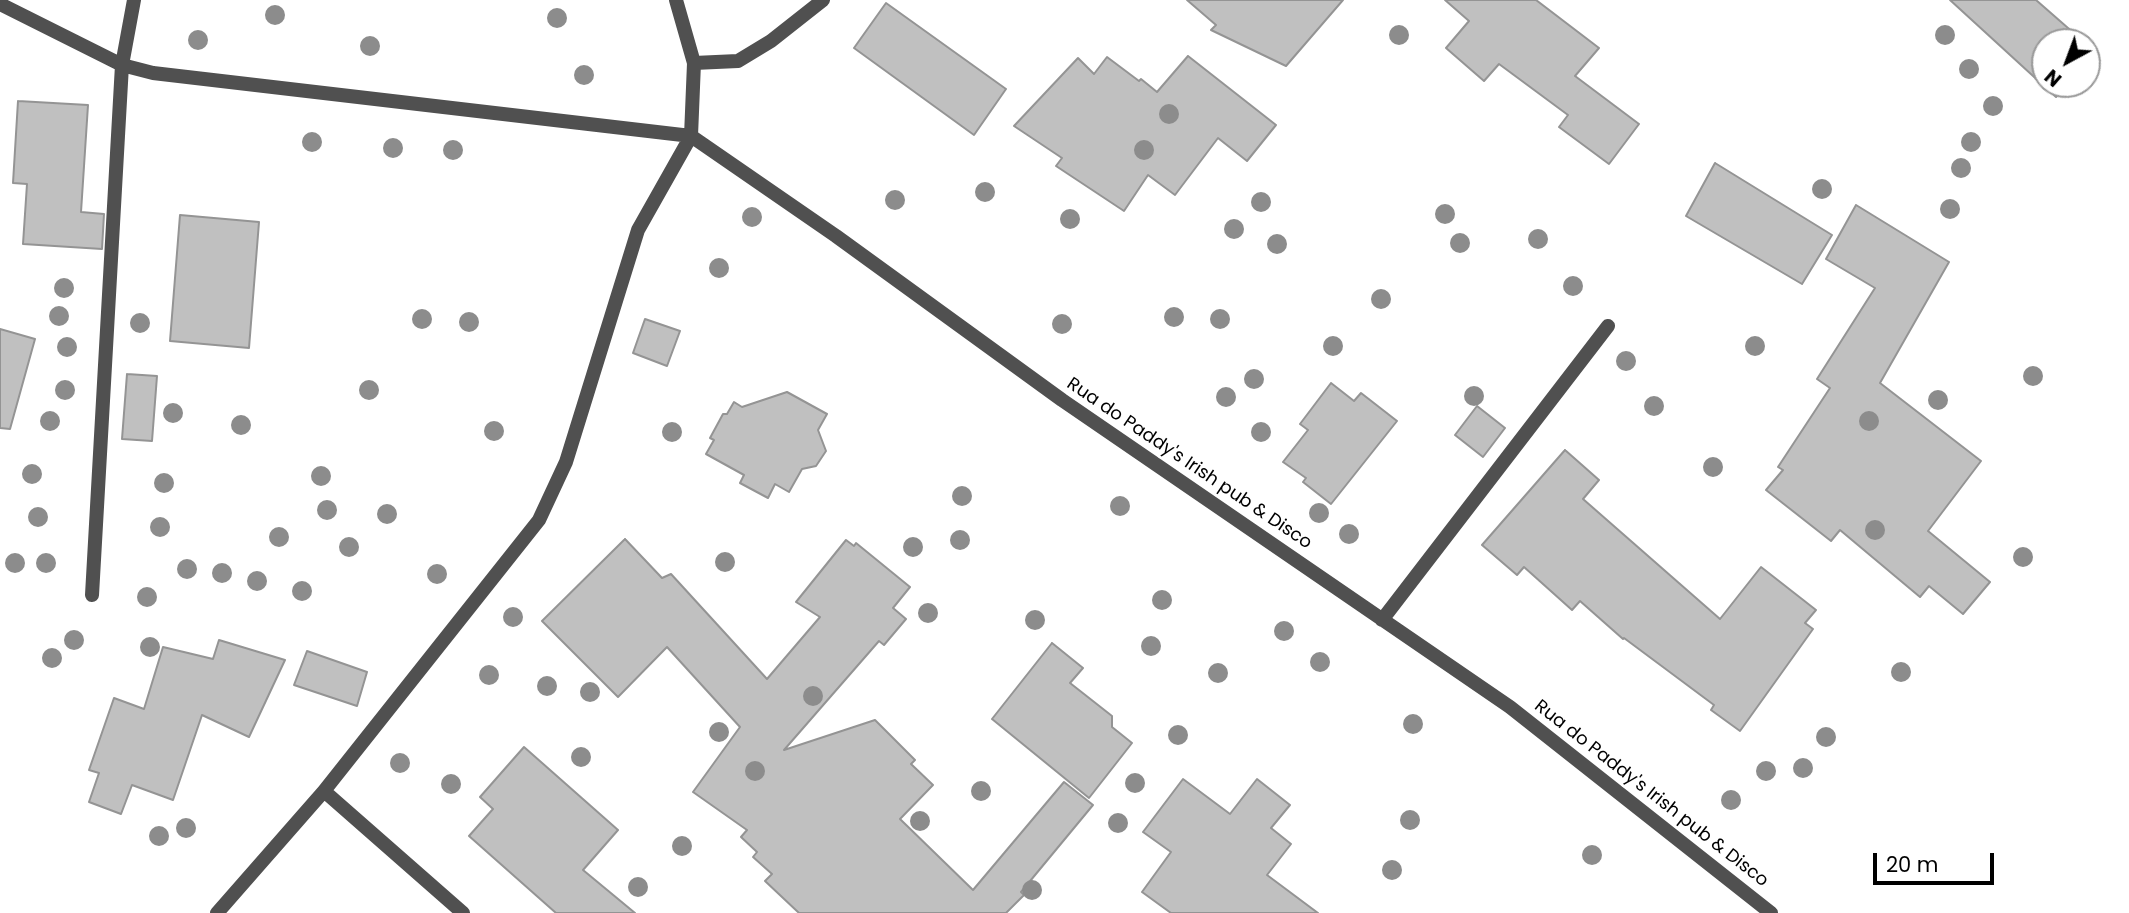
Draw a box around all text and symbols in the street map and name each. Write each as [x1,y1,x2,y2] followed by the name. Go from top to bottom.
[2031,28,2101,98] north arrow
[2039,63,2067,93] text: N
[1062,374,1316,554] street label: Rua do Paddy's Irish pub & Disco
[1530,696,1772,892] street label: Rua do Paddy's Irish pub & Disco
[1877,839,1998,883] scale bar
[1886,850,1939,879] text: 20 m

